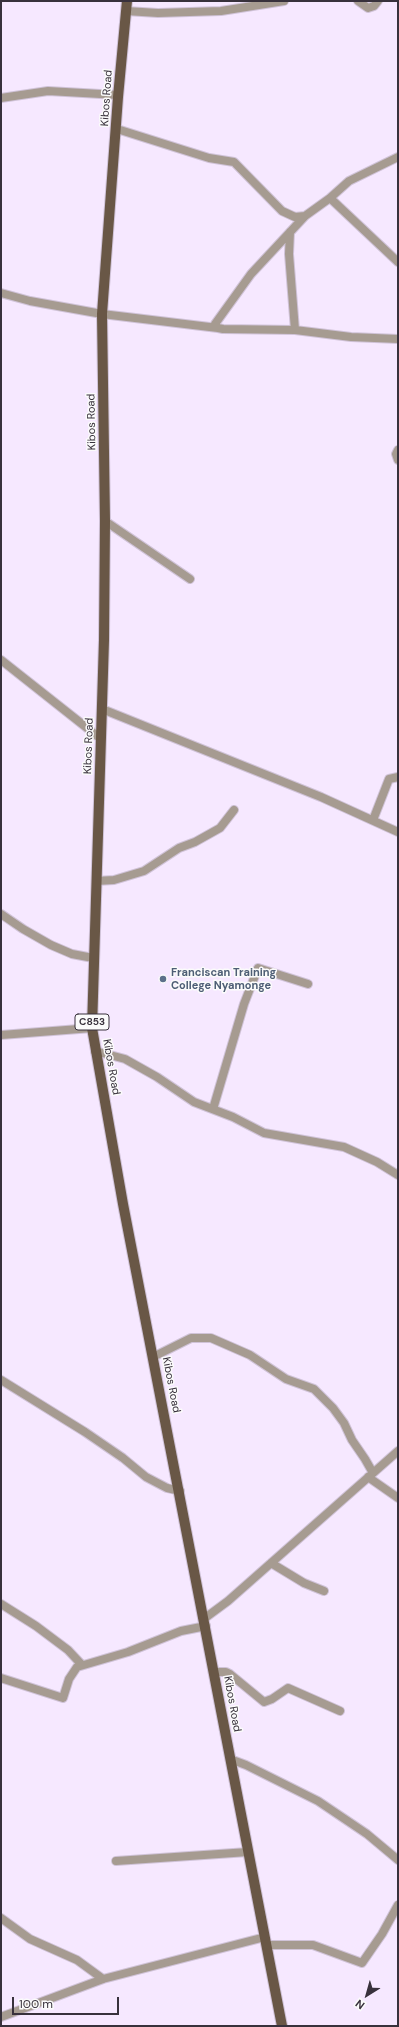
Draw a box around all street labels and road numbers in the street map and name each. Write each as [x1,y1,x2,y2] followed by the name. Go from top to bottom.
[98,69,116,127] street label: Kibos Road
[85,394,99,450] street label: Kibos Road
[81,718,97,774] street label: Kibos Road
[75,1014,109,1030] road number: C853
[100,1038,122,1096] street label: Kibos Road
[159,1356,183,1414] street label: Kibos Road
[221,1675,243,1733] street label: Kibos Road

